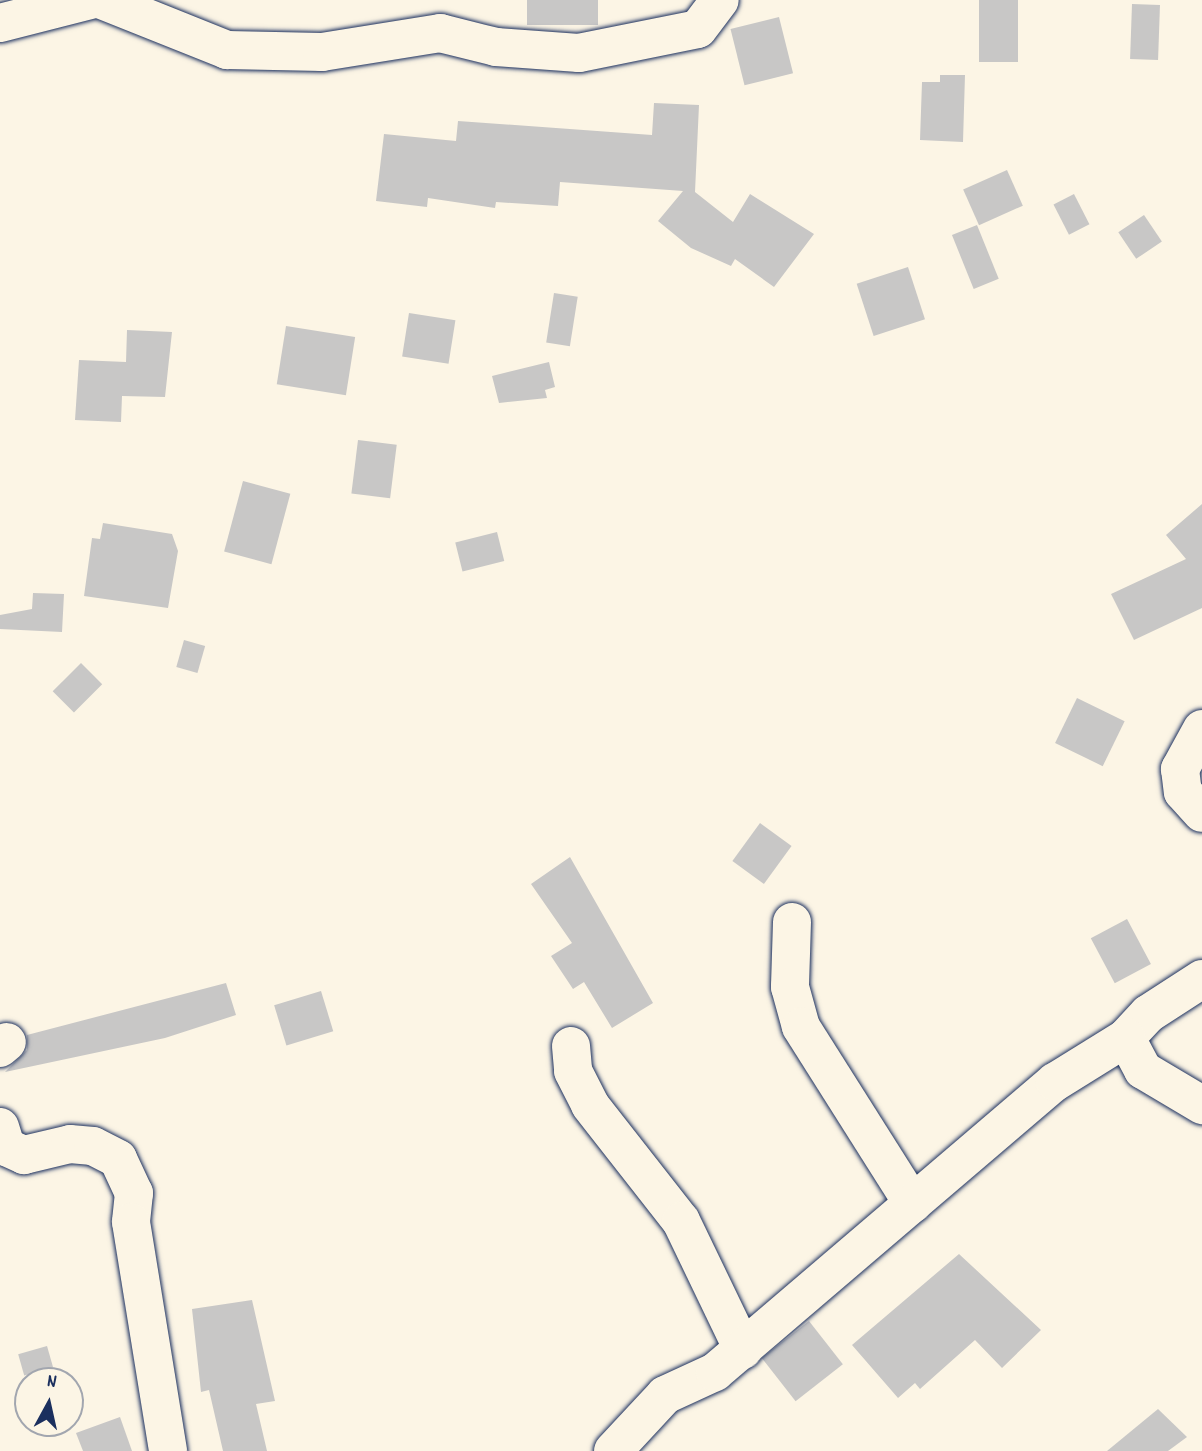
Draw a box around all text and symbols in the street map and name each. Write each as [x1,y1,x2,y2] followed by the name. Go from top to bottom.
[14,1367,84,1437] north arrow
[45,1369,58,1397] text: N

